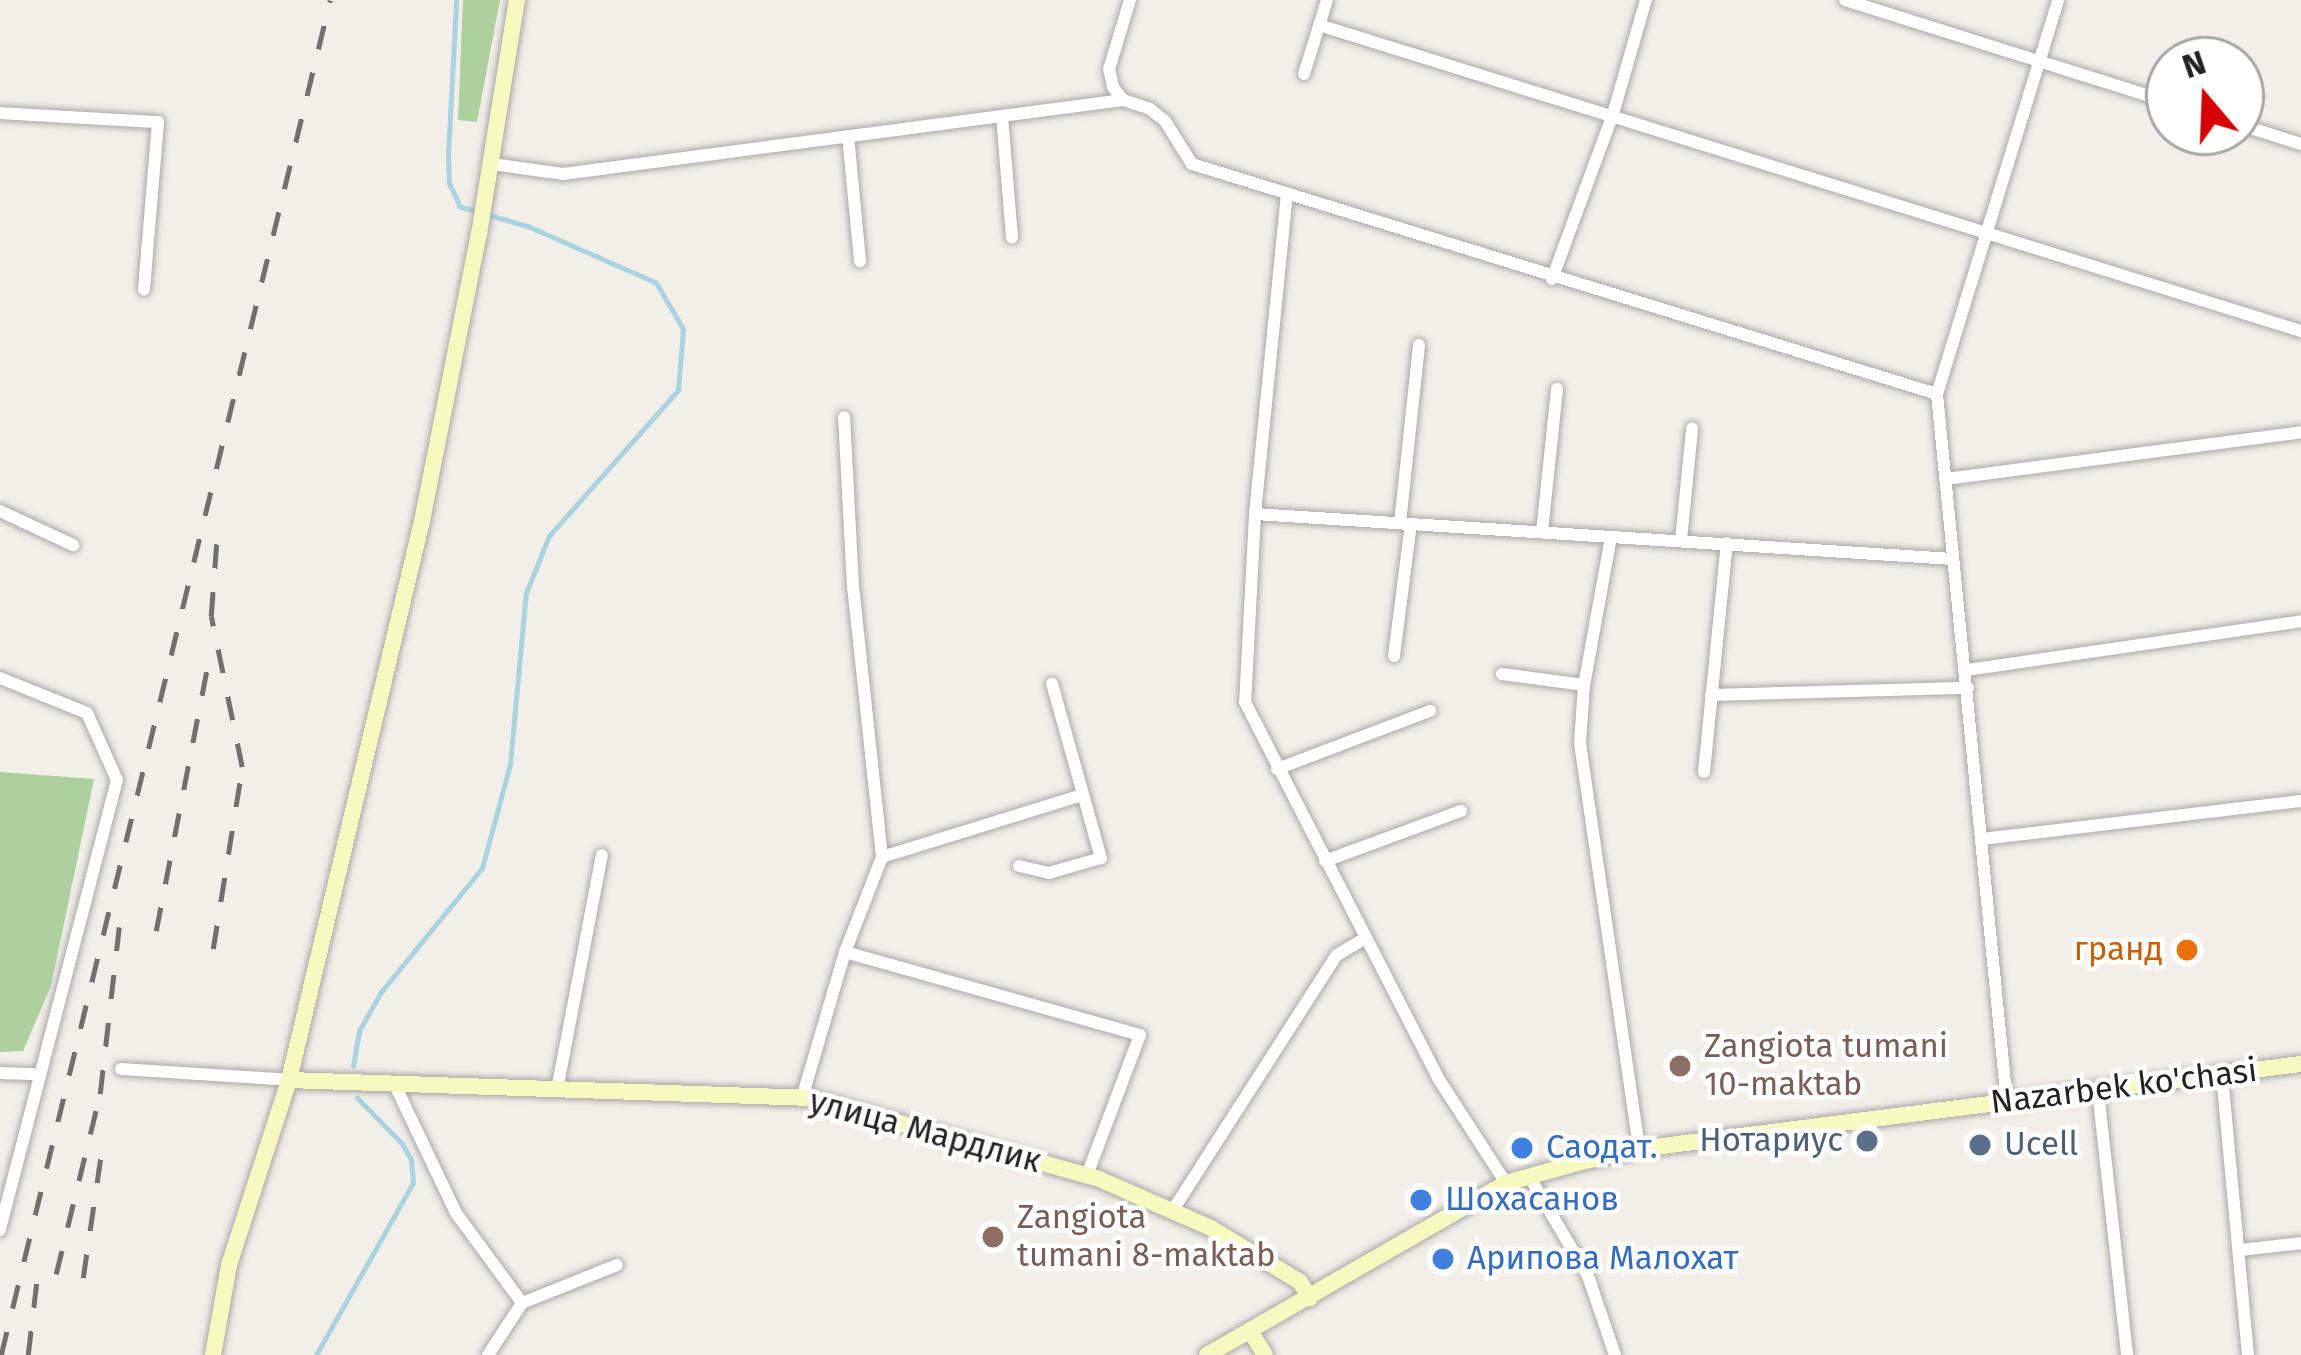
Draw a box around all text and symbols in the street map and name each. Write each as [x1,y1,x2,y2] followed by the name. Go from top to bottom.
[2145,36,2265,156] north arrow
[2177,42,2211,87] text: N
[2074,930,2163,970] place label: гранд
[2174,937,2200,963] marker: гранд
[1704,1027,1948,1105] place label: Zangiota tumani 10-maktab
[1988,1051,2260,1123] street label: Nazarbek ko'chasi
[1667,1053,1693,1079] marker: Zangiota tumani 10-maktab
[805,1082,1045,1182] street label: улица Мардлик
[1699,1121,1843,1161] place label: Нотариус
[2004,1125,2078,1165] place label: Ucell
[1546,1128,1658,1168] place label: Саодат.
[1854,1128,1880,1154] marker: Нотариус
[1967,1132,1993,1158] marker: Ucell
[1509,1135,1535,1161] marker: Саодат.
[1445,1180,1619,1220] place label: Шохасанов
[1408,1187,1434,1213] marker: Шохасанов
[1017,1198,1276,1276] place label: Zangiota tumani 8-maktab
[980,1224,1006,1250] marker: Zangiota tumani 8-maktab
[1467,1239,1738,1279] place label: Арипова Малохат
[1430,1246,1456,1272] marker: Арипова Малохат

